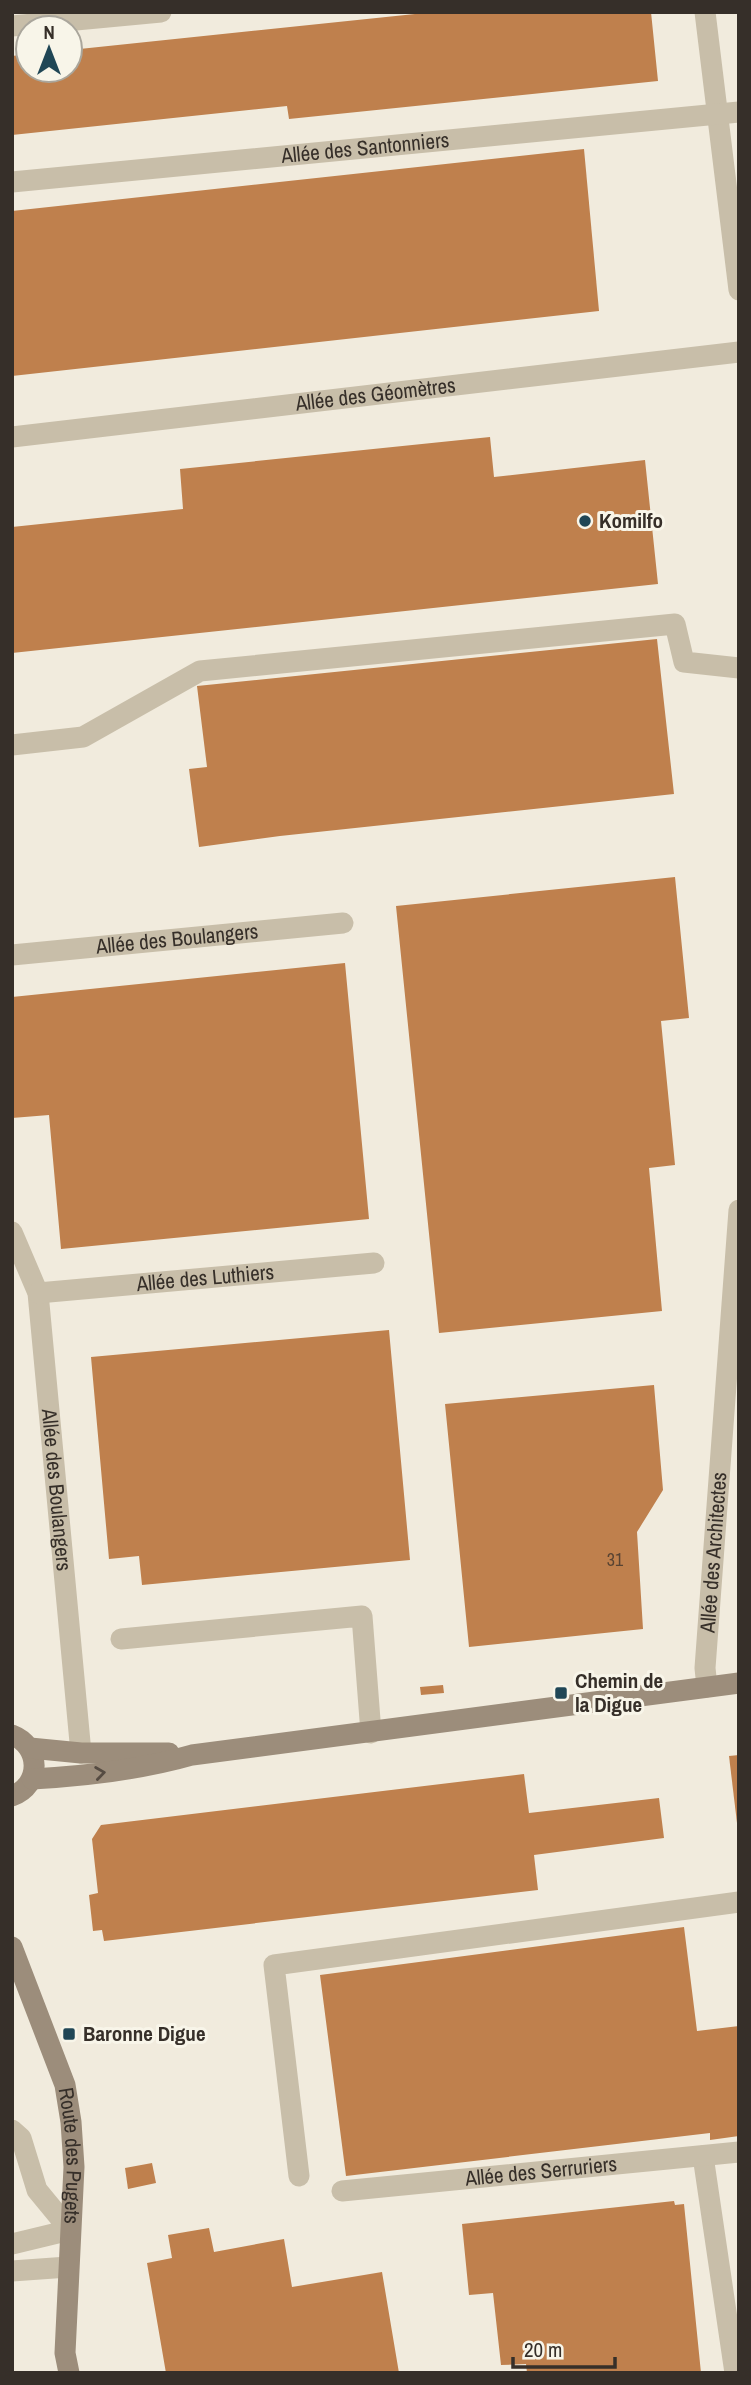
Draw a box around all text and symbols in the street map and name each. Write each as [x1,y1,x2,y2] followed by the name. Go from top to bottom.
[14,14,84,84] north arrow
[43,19,55,45] text: N
[279,125,451,170] street label: Allée des Santonniers
[293,370,457,418] street label: Allée des Géomètres
[599,506,663,535] place label: Komilfo
[577,513,593,529] marker: Komilfo
[94,916,260,961] street label: Allée des Boulangers
[134,1257,275,1298] street label: Allée des Luthiers
[35,1406,79,1572] street label: Allée des Boulangers
[693,1471,733,1635] street label: Allée des Architectes
[607,1547,624,1572] house number: 31
[575,1666,663,1719] place label: Chemin de la Digue
[553,1685,569,1701] marker: Chemin de la Digue
[94,1766,106,1781] one-way arrow
[83,2019,205,2048] place label: Baronne Digue
[61,2026,77,2042] marker: Baronne Digue
[52,2085,89,2225] street label: Route des Pugets
[463,2149,618,2193] street label: Allée des Serruriers
[513,2326,614,2370] scale bar
[524,2335,562,2364] text: 20 m

